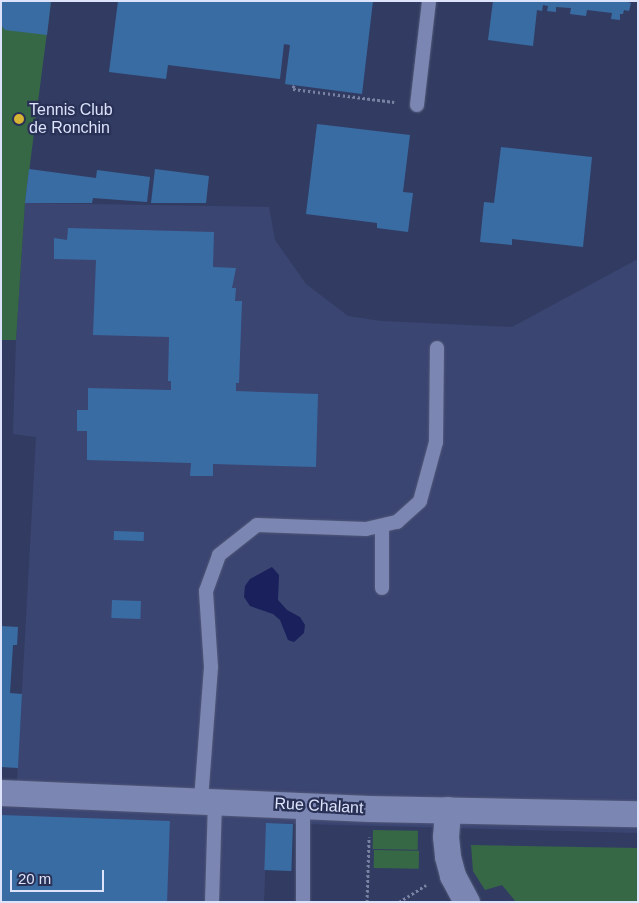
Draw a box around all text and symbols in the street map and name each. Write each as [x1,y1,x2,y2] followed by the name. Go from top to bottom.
[29,100,113,138] place label: Tennis Club de Ronchin
[13,113,25,125] marker: Tennis Club de Ronchin
[274,794,364,818] street label: Rue Chalant
[12,860,106,892] scale bar
[18,870,51,887] text: 20 m

